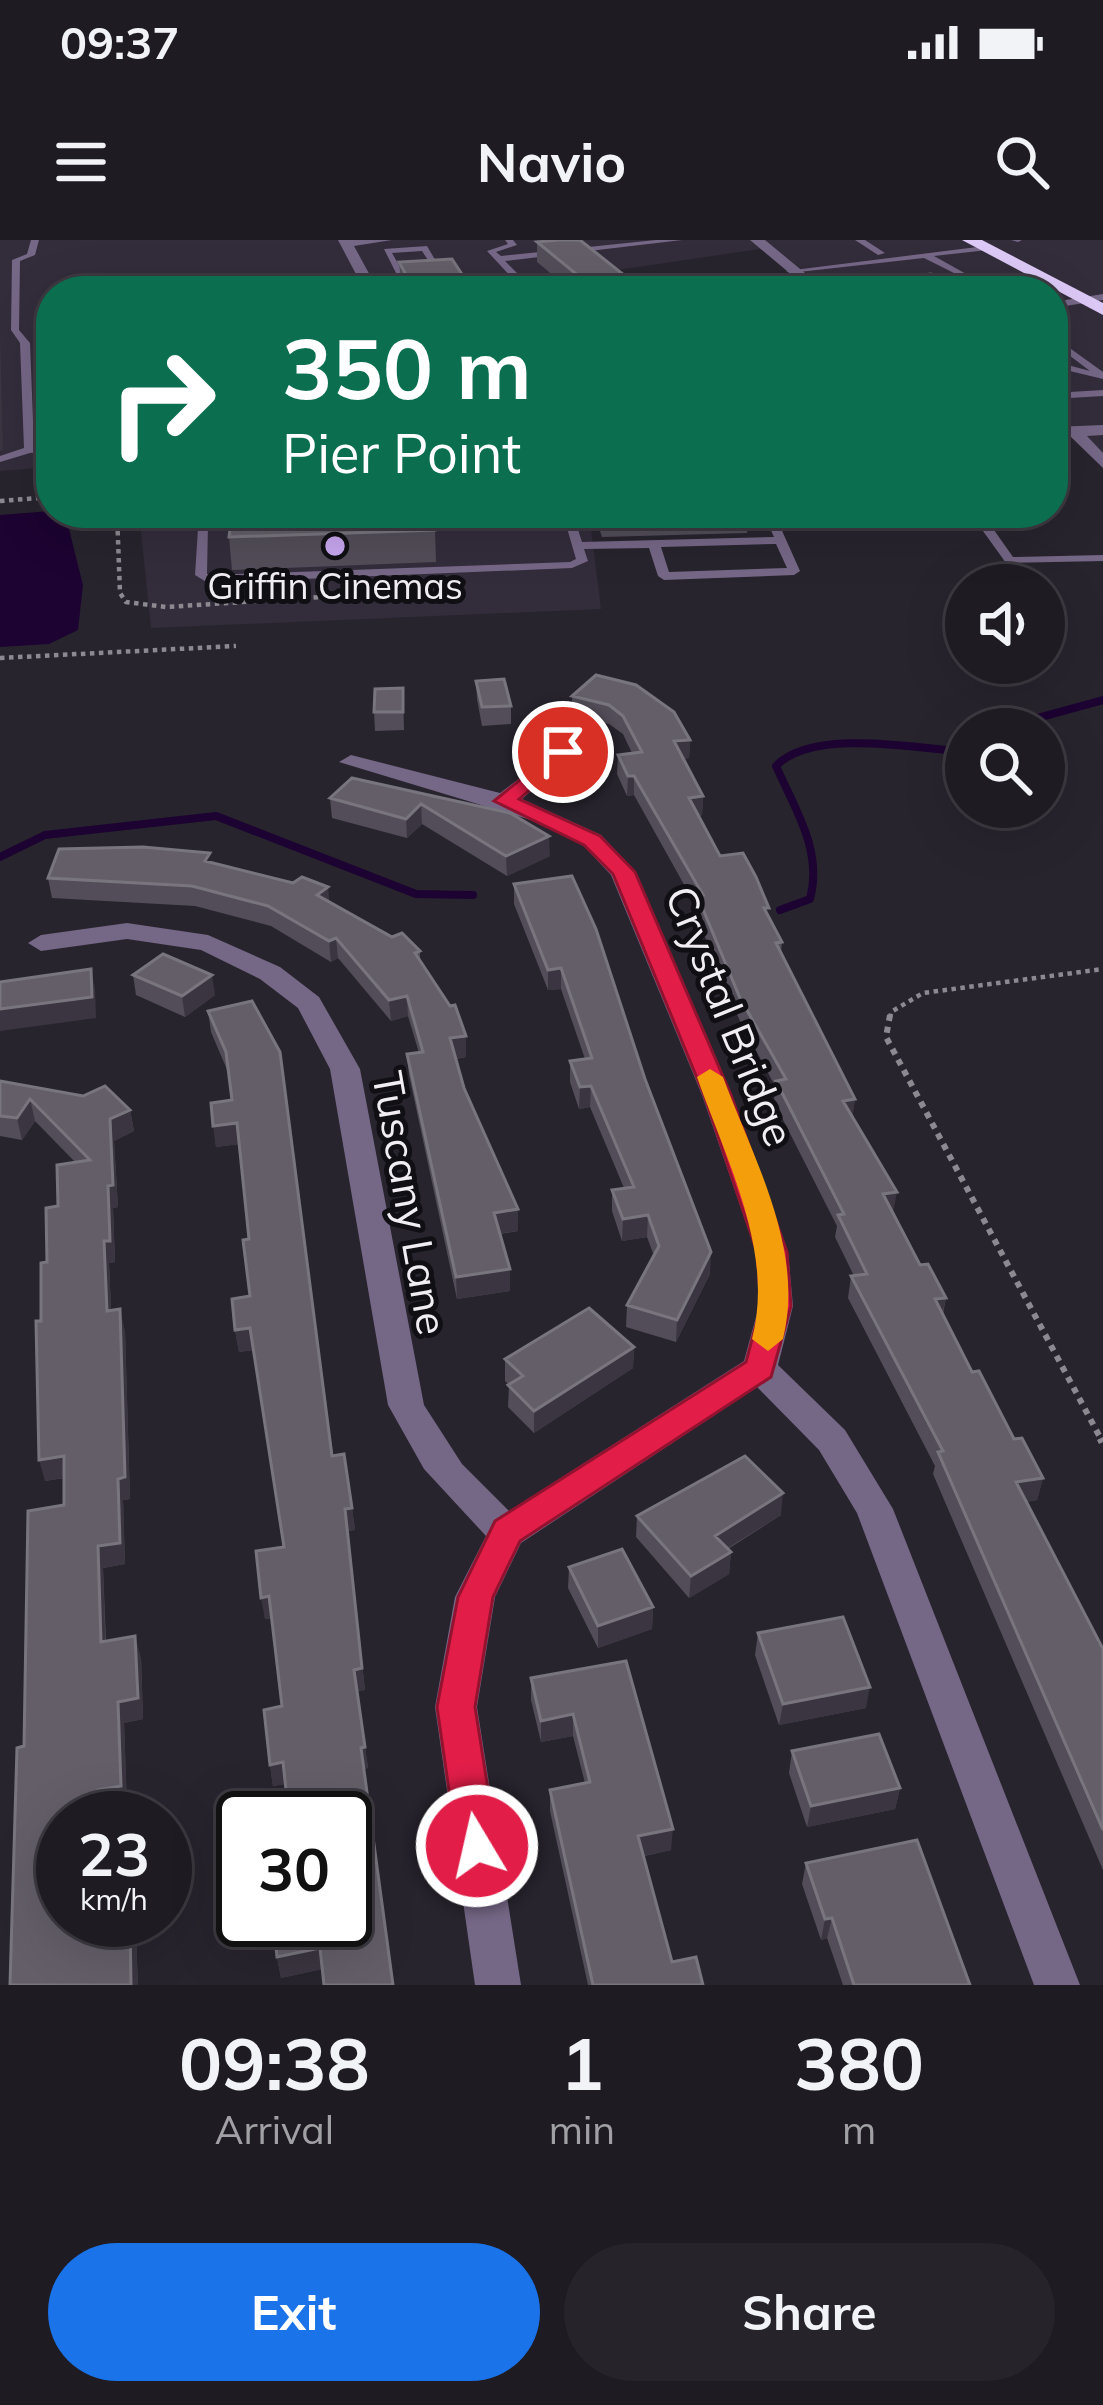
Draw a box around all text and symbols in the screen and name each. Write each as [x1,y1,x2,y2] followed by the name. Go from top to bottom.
[60,14,179,70] text: 09:37
[477,128,626,196] text: Navio
[48,129,114,195] icon: menu
[989,129,1055,195] icon: search
[282,315,532,420] text: 350 m
[84,324,240,480] icon: right
[282,419,521,487] text: Pier Point
[322,533,348,559] marker: Griffin Cinemas
[207,563,463,608] place label: Griffin Cinemas
[945,564,1065,828] map controls
[945,564,1065,684] button: sound
[512,701,614,803] pin
[945,708,1065,828] button: search
[530,719,596,785] icon: arrive
[654,878,807,1154] street label: Crystal Bridge
[361,1067,460,1339] street label: Tuscany Lane
[414,1783,540,1909] position arrow
[216,1791,372,1947] speed limit sign: 30
[78,1816,150,1891] text: 23
[80,1880,148,1918] text: km/h
[179,2018,370,2108] text: 09:38
[560,2018,604,2108] text: 1
[794,2018,924,2108] text: 380
[215,2105,334,2154] text: Arrival
[549,2105,615,2154] text: min
[842,2105,876,2154] text: m
[48,2243,540,2381] button: Exit
[564,2243,1055,2381] button: Share

